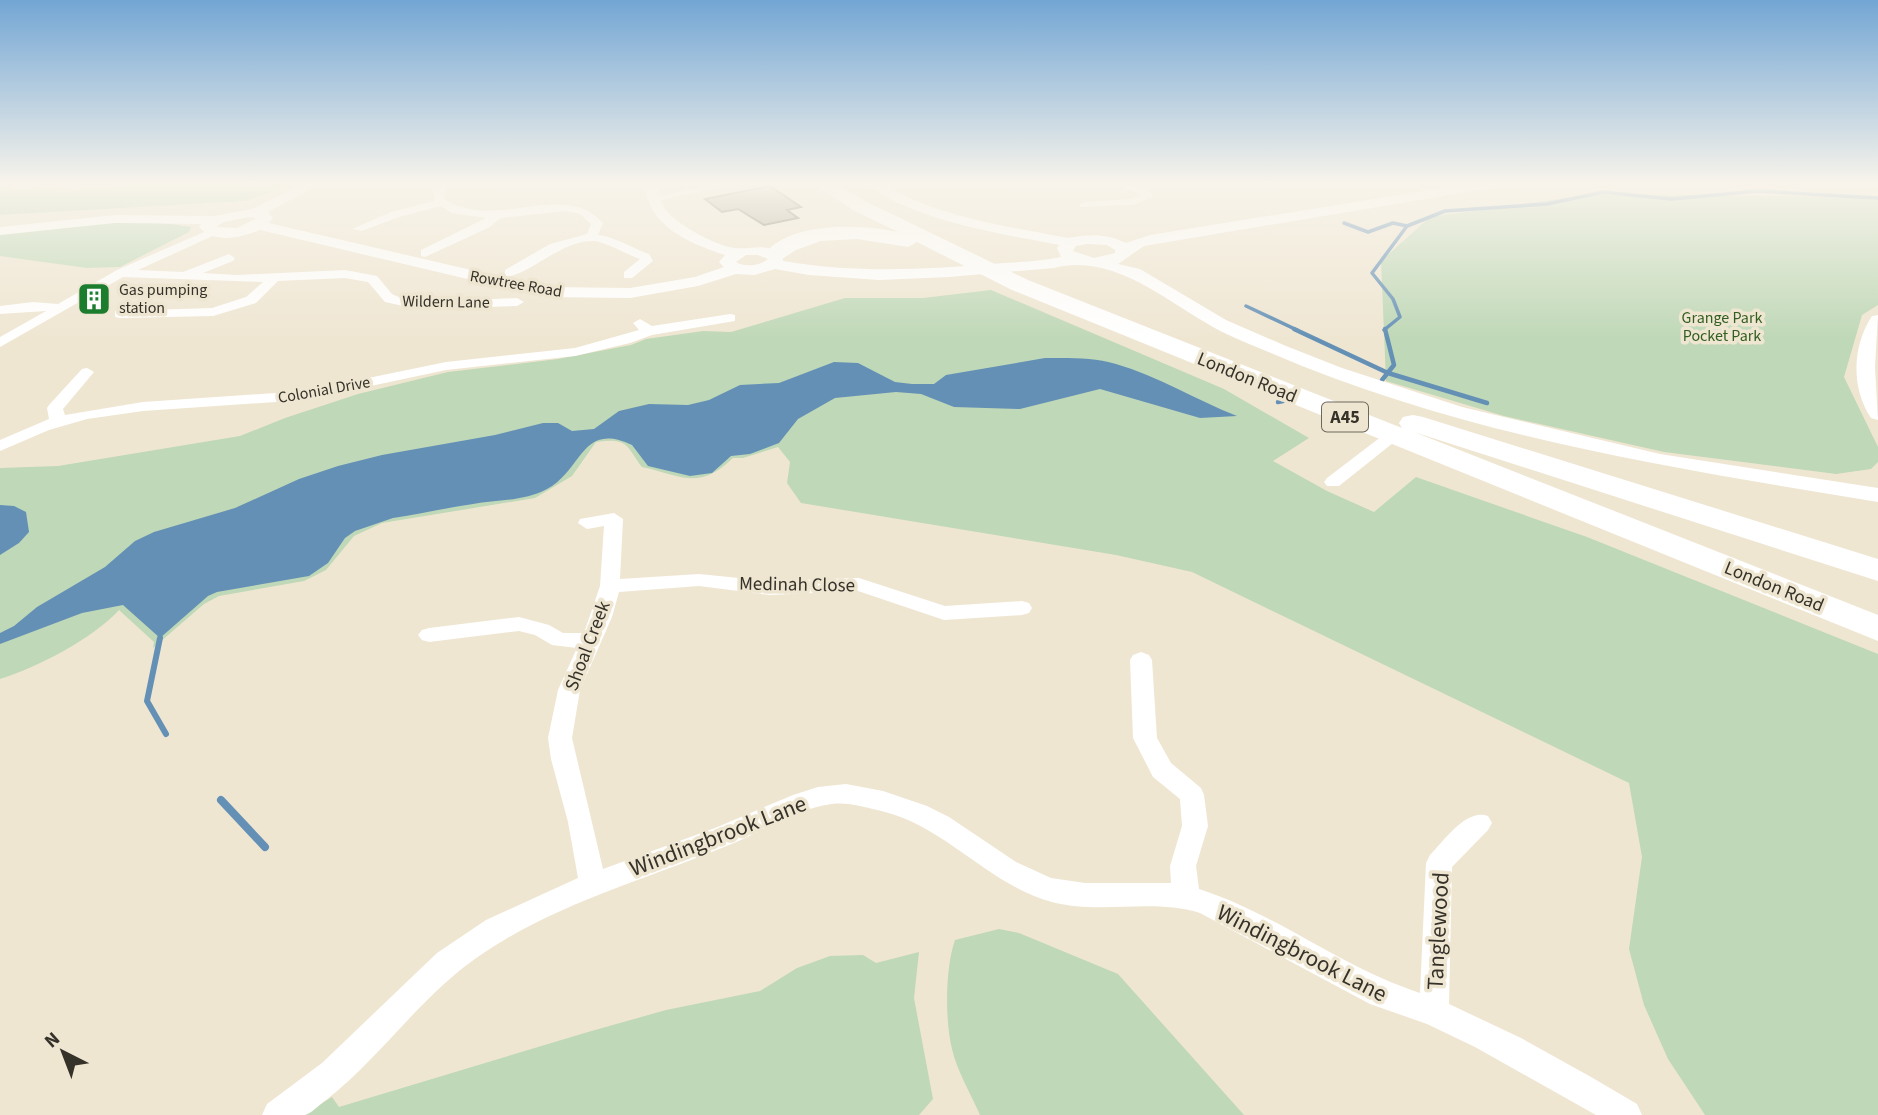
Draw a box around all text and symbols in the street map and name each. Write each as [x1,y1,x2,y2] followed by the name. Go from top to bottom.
[468,265,564,303] street label: Rowtree Road
[119,279,207,319] place label: Gas pumping station
[75,280,113,318] building icon: Gas pumping station
[402,290,490,314] street label: Wildern Lane
[1682,307,1762,347] park label: Grange Park Pocket Park
[1193,346,1301,410] street label: London Road
[276,371,372,409] street label: Colonial Drive
[1322,402,1368,432] road number: A45
[1720,555,1828,619] street label: London Road
[739,570,855,600] street label: Medinah Close
[559,597,618,695] street label: Shoal Creek
[625,787,811,885] street label: Windingbrook Lane
[1418,871,1458,991] street label: Tanglewood
[1211,896,1393,1010] street label: Windingbrook Lane
[28,1017,98,1087] north arrow
[39,1026,66,1055] text: N

